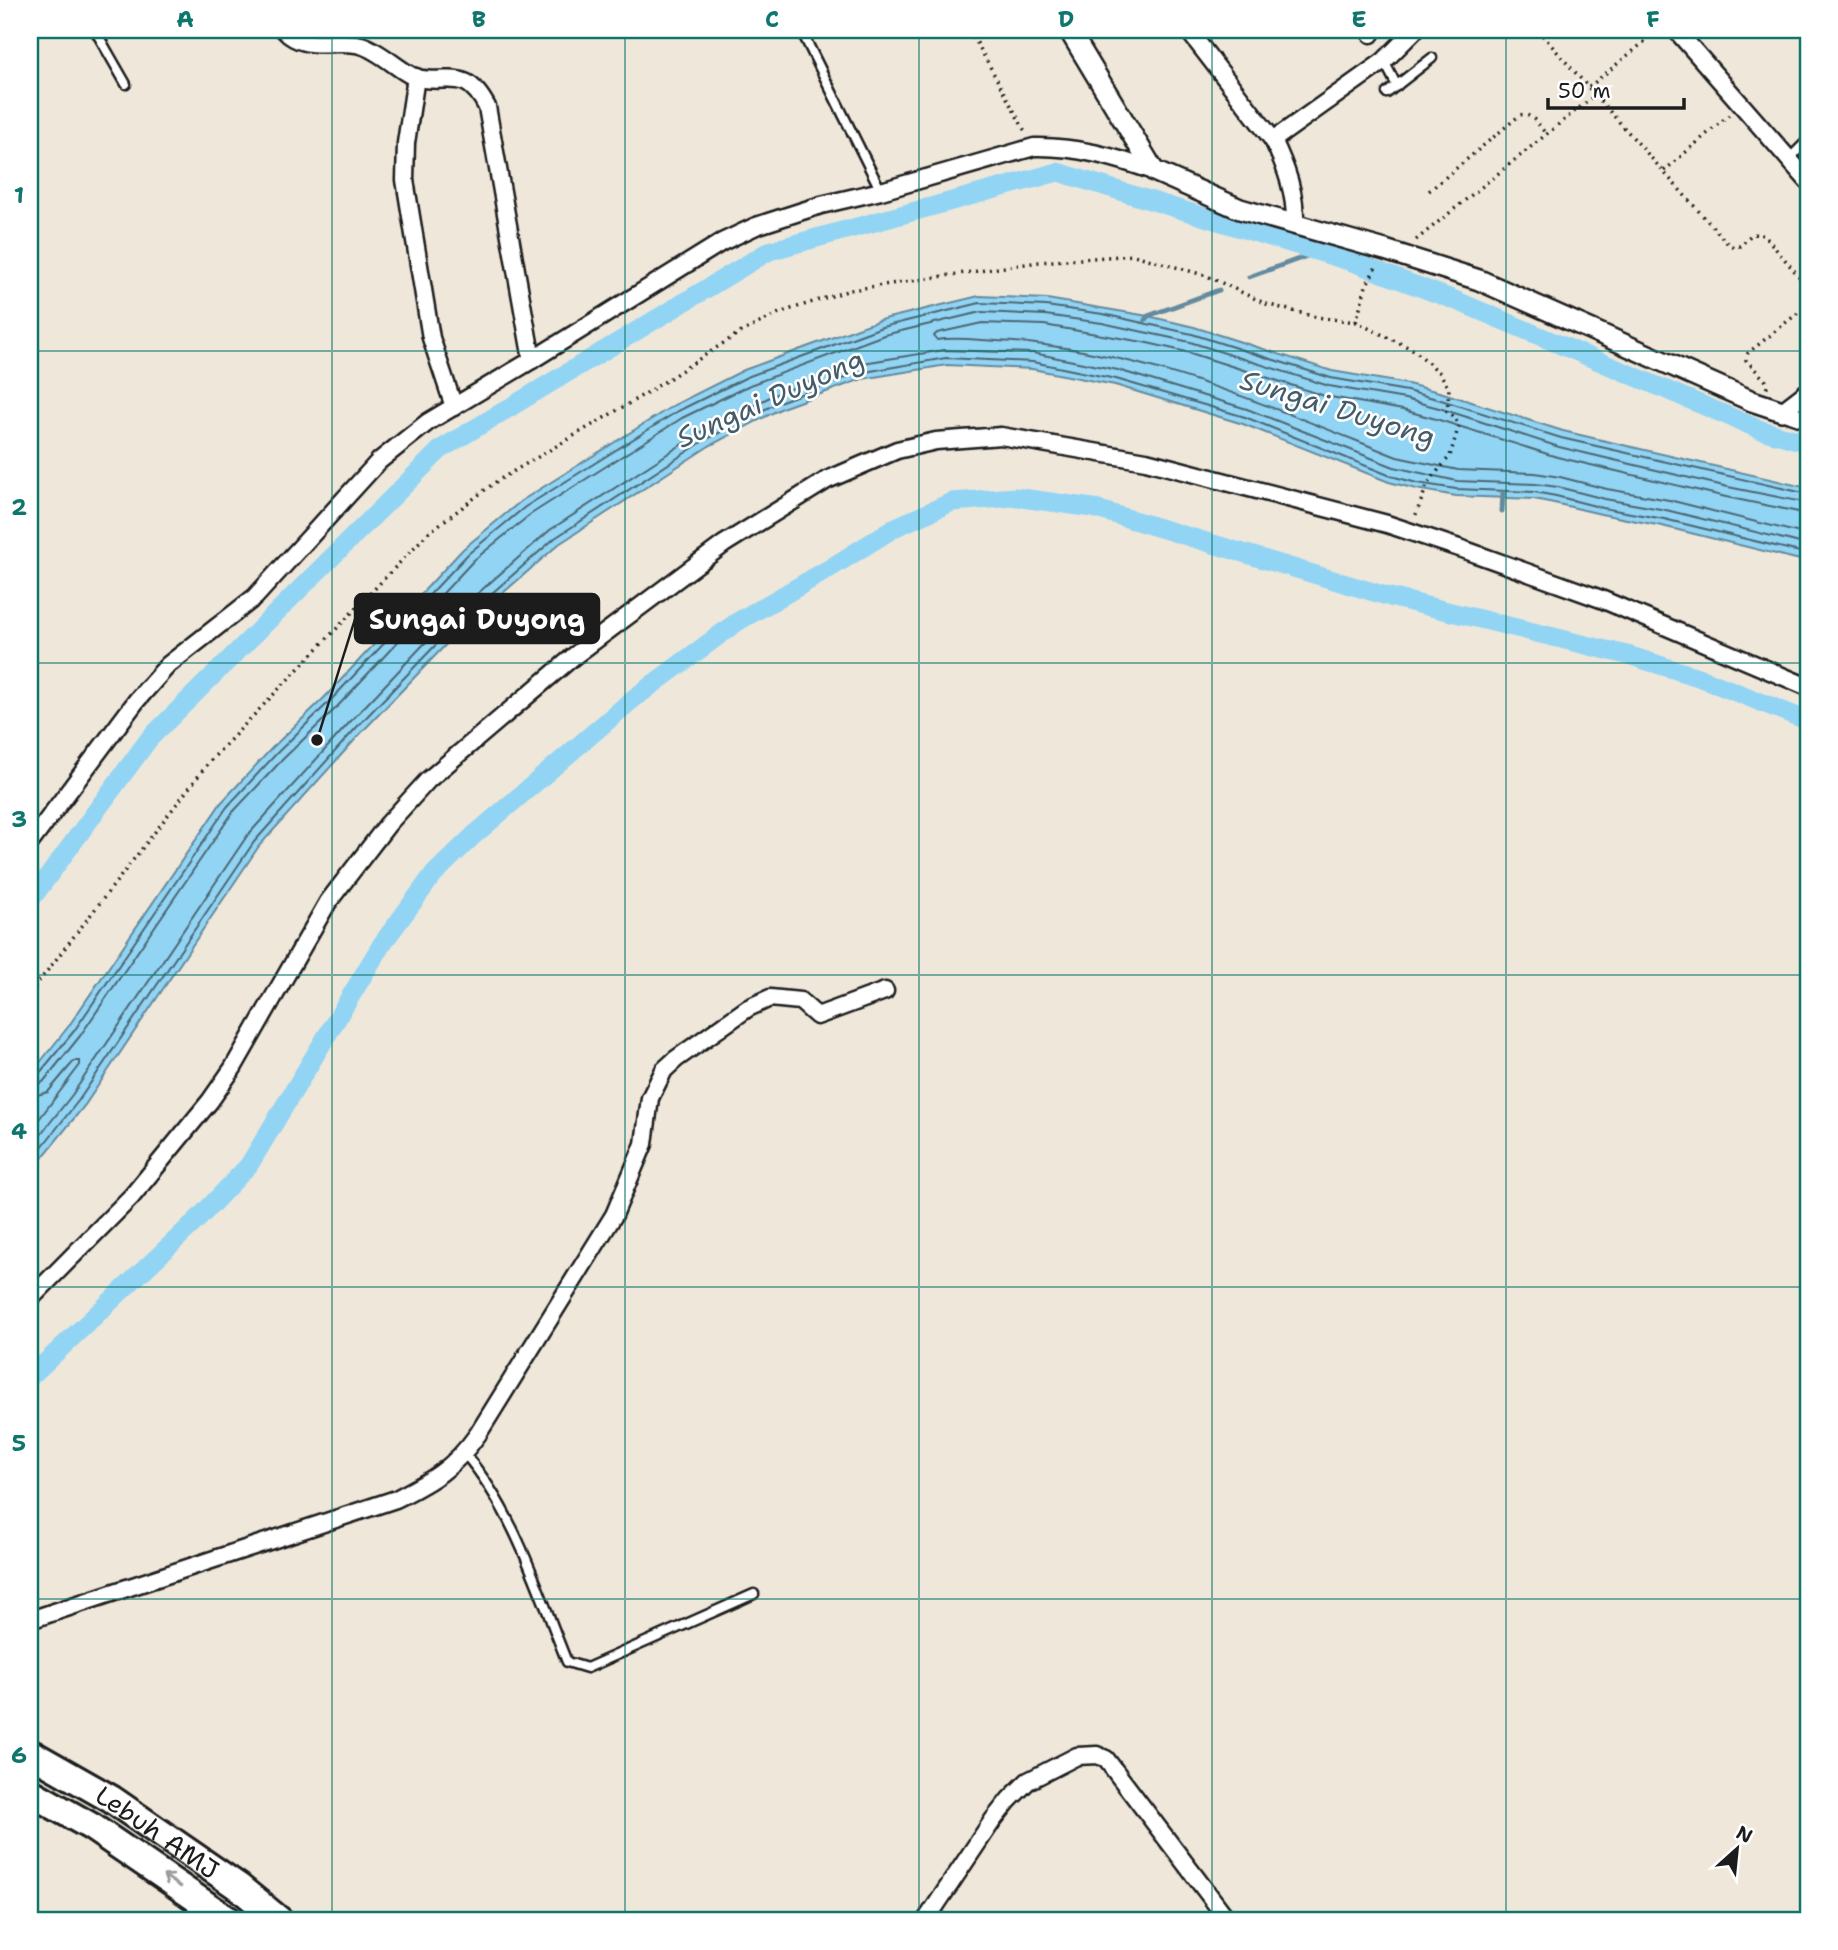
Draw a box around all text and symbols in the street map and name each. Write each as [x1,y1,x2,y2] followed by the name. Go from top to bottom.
[176,4,194,34] text: A
[472,4,486,34] text: B
[765,4,779,34] text: C
[1058,4,1074,34] text: D
[1351,4,1367,34] text: E
[1646,4,1660,34] text: F
[1548,66,1684,110] scale bar
[1558,77,1611,105] text: 50 m
[14,180,24,210] text: 1
[670,340,870,456] water label: Sungai Duyong
[1236,360,1440,456] water label: Sungai Duyong
[11,492,27,522] text: 2
[355,594,599,643] callout: Sungai Duyong
[369,600,585,638] text: Sungai Duyong
[11,804,27,834] text: 3
[11,1116,27,1146] text: 4
[12,1428,26,1458] text: 5
[11,1740,27,1770] text: 6
[90,1777,226,1886] street label: Lebuh AMJ
[1702,1814,1772,1884] north arrow
[1732,1820,1757,1849] text: N
[163,1874,182,1888] one-way arrow

